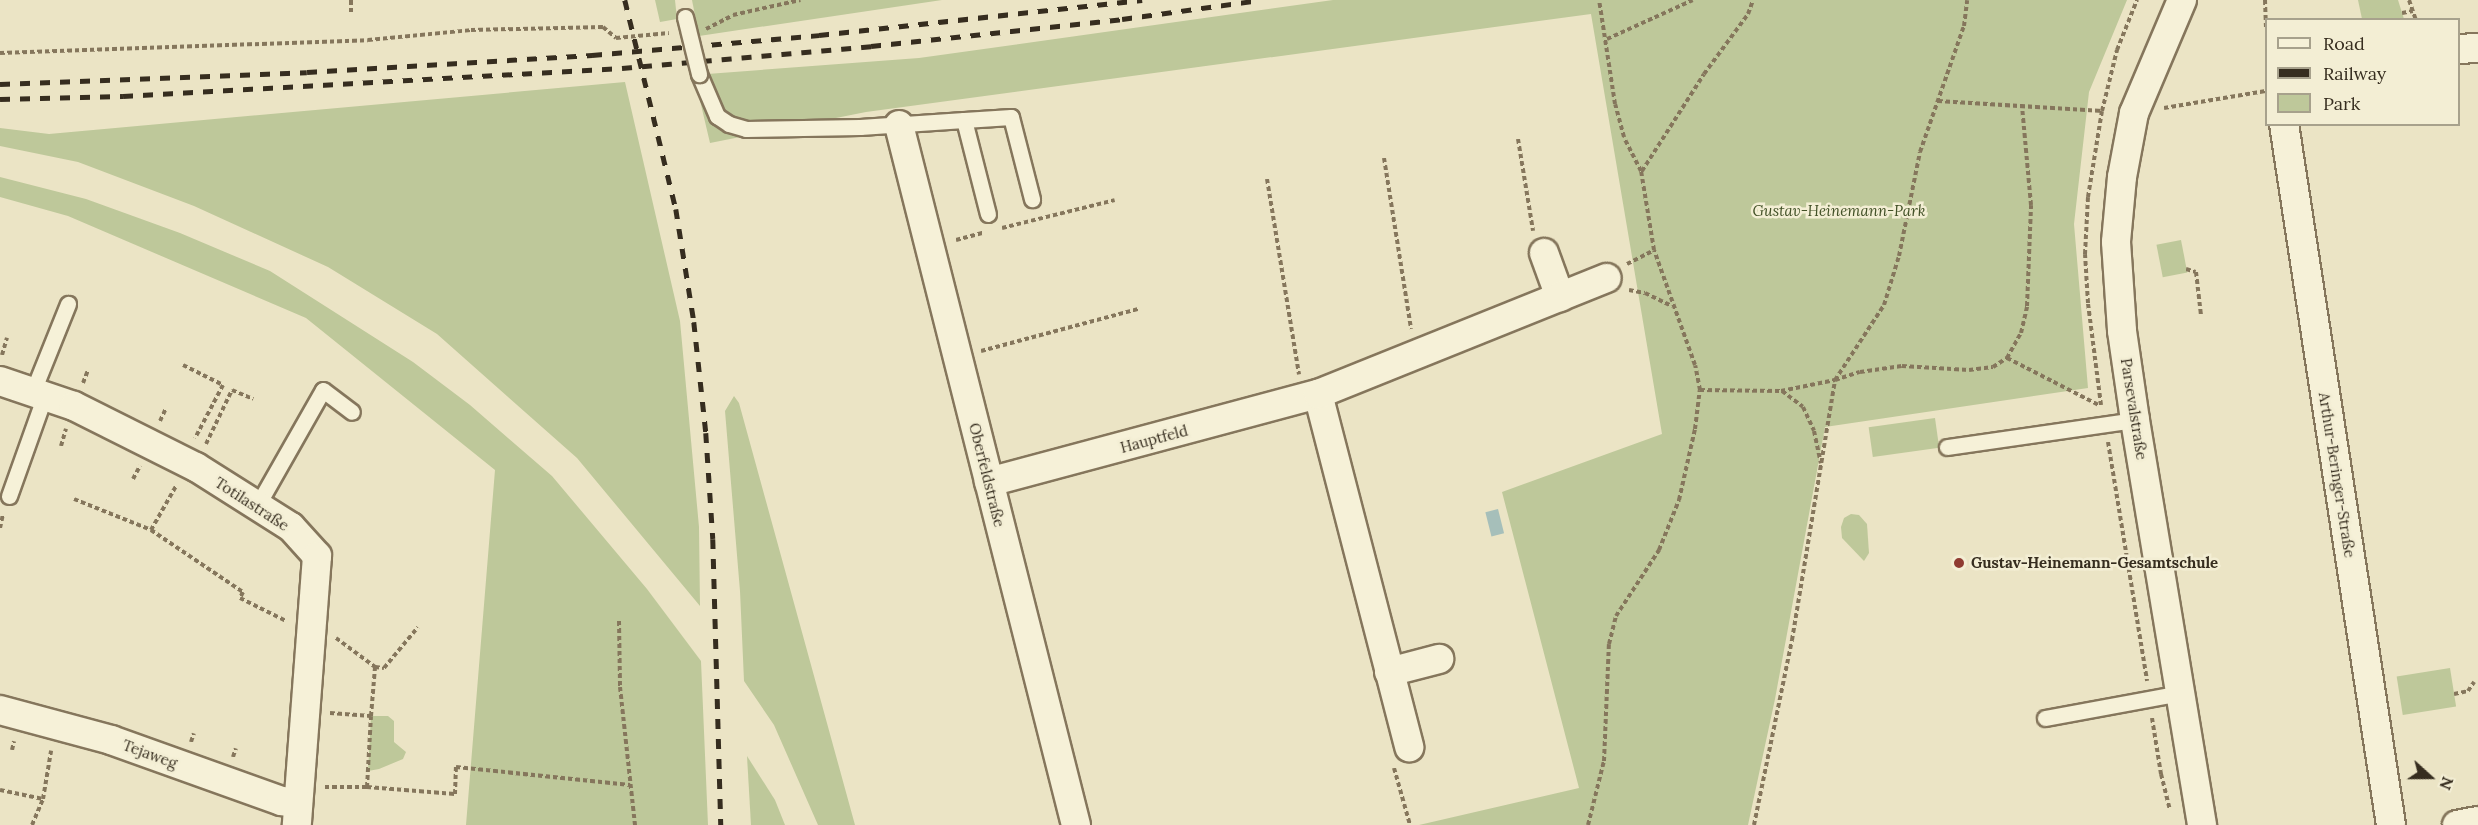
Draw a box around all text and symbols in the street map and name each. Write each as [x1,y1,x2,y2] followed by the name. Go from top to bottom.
[2265,18,2460,126] legend
[2323,32,2365,55] text: Road
[2323,62,2386,85] text: Railway
[2323,92,2360,115] text: Park
[1752,202,1926,220] park label: Gustav-Heinemann-Park
[2117,357,2151,461] street label: Parsevalstraße
[2315,391,2359,559] street label: Arthur-Beringer-Straße
[965,421,1009,529] street label: Oberfeldstraße
[1118,421,1190,457] street label: Hauptfeld
[212,473,292,535] street label: Totilastraße
[1971,554,2218,572] place label: Gustav-Heinemann-Gesamtschule
[1952,556,1966,570] marker: Gustav-Heinemann-Gesamtschule
[120,736,180,772] street label: Tejaweg
[2400,747,2460,807] north arrow
[2435,774,2458,793] text: N

